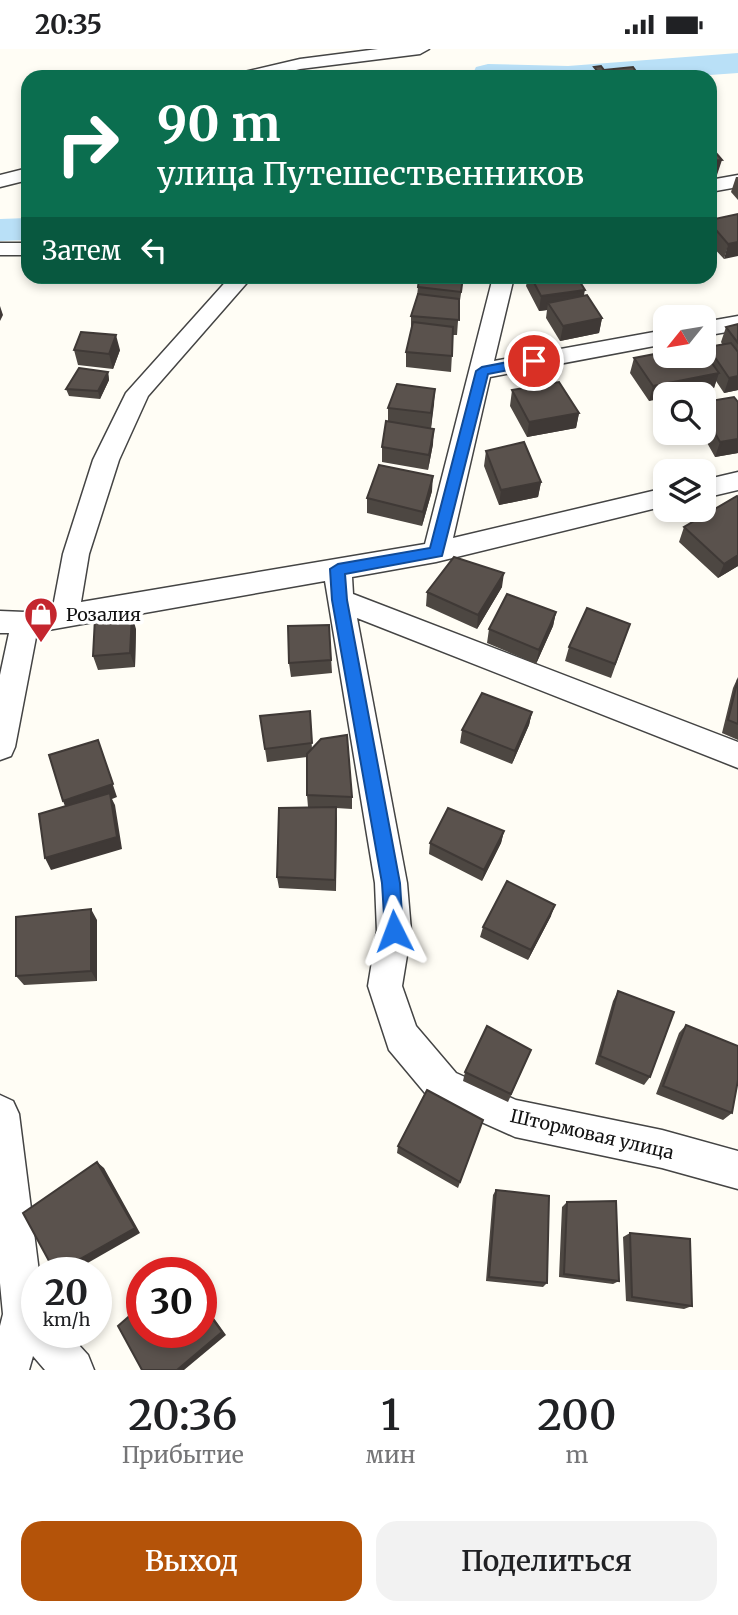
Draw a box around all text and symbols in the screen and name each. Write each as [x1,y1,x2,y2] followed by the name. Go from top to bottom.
[35,8,102,41] text: 20:35
[157,93,281,154] text: 90 m
[42,98,133,189] icon: right
[157,154,584,194] text: улица Путешественников
[135,231,173,269] icon: left
[42,234,121,267] text: Затем
[653,305,716,367] north arrow
[653,305,716,522] map controls
[504,331,564,391] pin
[515,342,553,380] icon: arrive
[653,382,716,445] button: search
[653,459,716,522] button: layers
[22,595,60,644] shop icon: Розалия
[66,603,141,626] place label: Розалия
[357,894,431,968] position arrow
[508,1104,676,1164] street label: Штормовая улица
[126,1257,217,1348] speed limit sign: 30
[45,1271,88,1315] text: 20
[43,1308,90,1331] text: km/h
[128,1389,237,1441] text: 20:36
[381,1389,400,1441] text: 1
[537,1389,616,1441] text: 200
[122,1440,244,1469] text: Прибытие
[365,1440,416,1469] text: мин
[565,1440,588,1469] text: m
[21,1521,362,1601] button: Выход
[376,1521,717,1601] button: Поделиться

